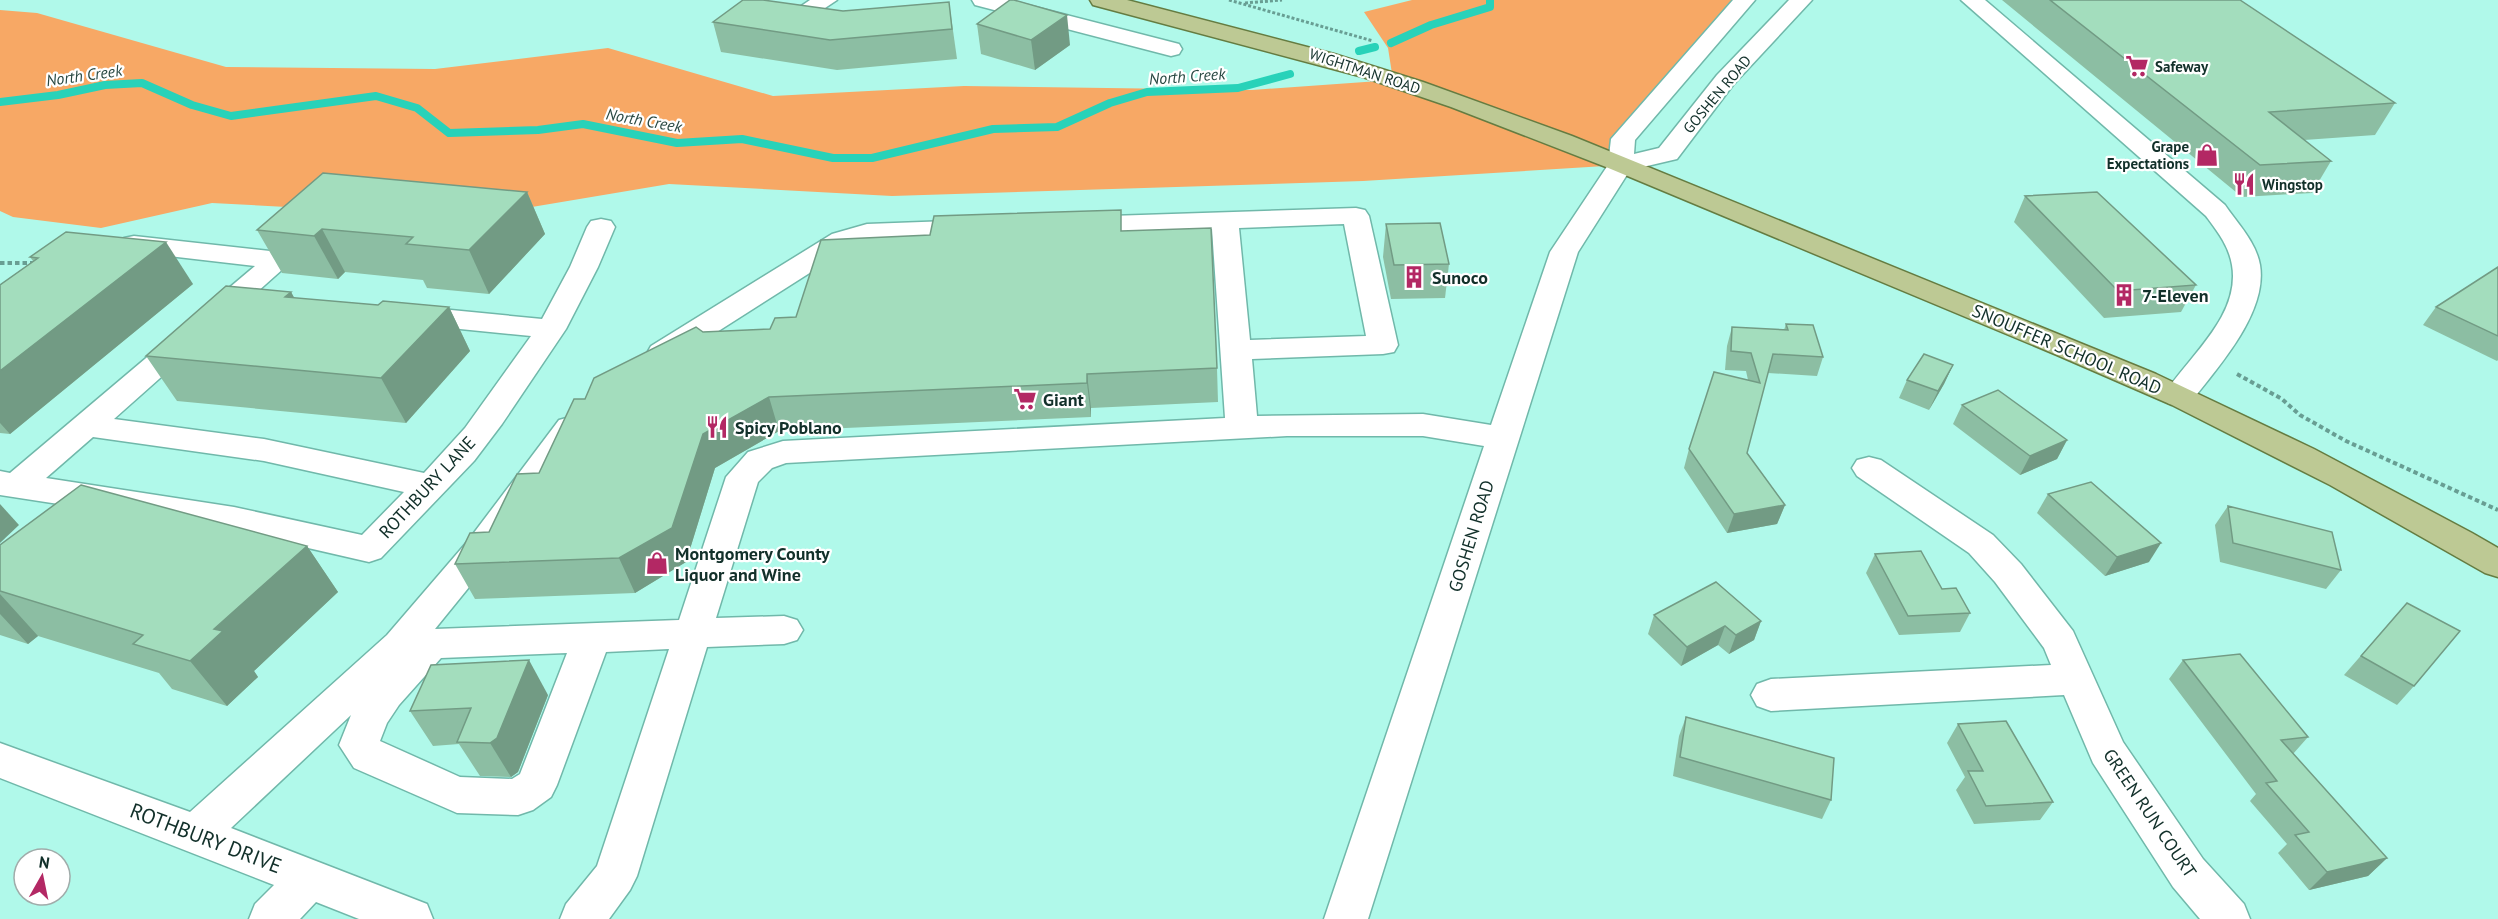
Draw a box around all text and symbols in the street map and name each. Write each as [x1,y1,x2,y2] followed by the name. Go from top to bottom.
[1307,44,1423,98] street label: WIGHTMAN ROAD
[1679,51,1755,137] street label: GOSHEN ROAD
[2124,53,2150,79] supermarket icon: Safeway
[2155,57,2209,76] place label: Safeway
[45,60,124,90] water label: North Creek
[1148,63,1227,89] water label: North Creek
[605,103,684,137] water label: North Creek
[2107,137,2189,173] place label: Grape Expectations
[2194,142,2220,168] shop icon: Grape Expectations
[2231,171,2257,197] restaurant icon: Wingstop
[2262,175,2323,194] place label: Wingstop
[1401,264,1427,290] building icon: Sunoco
[1432,266,1488,289] place label: Sunoco
[2111,282,2137,308] building icon: 7-Eleven
[2142,284,2209,307] place label: 7-Eleven
[1969,299,2165,399] street label: SNOUFFER SCHOOL ROAD
[1012,386,1038,412] supermarket icon: Giant
[1043,388,1085,411] place label: Giant
[704,414,730,440] restaurant icon: Spicy Poblano
[735,416,842,439] place label: Spicy Poblano
[374,431,480,543] street label: ROTHBURY LANE
[1443,477,1499,595] street label: GOSHEN ROAD
[675,542,830,586] place label: Montgomery County Liquor and Wine
[644,550,670,576] shop icon: Montgomery County Liquor and Wine
[2098,744,2202,882] street label: GREEN RUN COURT
[126,797,286,879] street label: ROTHBURY DRIVE
[12,847,72,907] north arrow
[38,851,51,873] text: N

